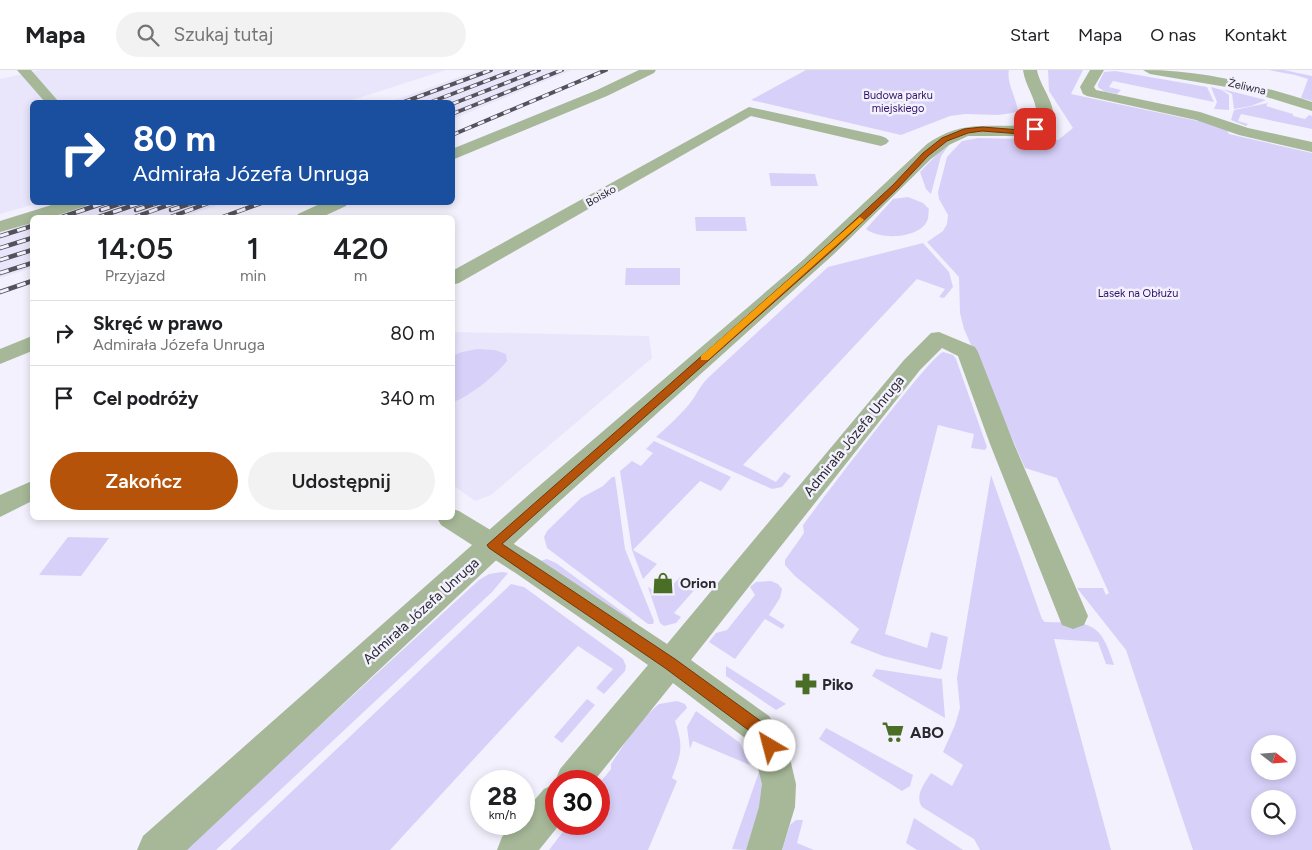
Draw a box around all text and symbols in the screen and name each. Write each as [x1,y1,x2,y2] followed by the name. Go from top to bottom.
[116,12,466,57] search box
[25,20,86,49] text: Mapa
[134,21,162,49] icon: search
[174,23,273,46] text: Szukaj tutaj
[1010,24,1050,46] text: Start
[1078,24,1122,46] text: Mapa
[1150,24,1196,46] text: O nas
[1224,24,1287,46] text: Kontakt
[1227,76,1267,98] street label: Żeliwna
[863,89,933,115] park label: Budowa parku miejskiego
[1014,108,1056,150] pin
[1021,115,1049,143] icon: arrive
[133,118,216,160] text: 80 m
[50,120,115,185] icon: right
[133,160,369,187] text: Admirała Józefa Unruga
[584,182,618,210] street label: Boisko
[97,230,173,267] text: 14:05
[247,230,259,267] text: 1
[333,230,388,267] text: 420
[105,266,165,285] text: Przyjazd
[240,266,266,285] text: min
[354,266,367,285] text: m
[1098,287,1178,300] park label: Lasek na Obłużu
[93,312,223,335] text: Skręć w prawo
[50,319,78,347] icon: right
[390,322,435,345] text: 80 m
[93,335,265,354] text: Admirała Józefa Unruga
[800,372,908,500] street label: Admirała Józefa Unruga
[50,384,78,412] icon: arrive
[93,387,199,410] text: Cel podróży
[380,387,435,410] text: 340 m
[50,452,238,510] button: Zakończ
[248,452,435,510] button: Udostępnij
[359,554,483,668] street label: Admirała Józefa Unruga
[650,570,676,596] shop icon: Orion
[680,575,716,592] place label: Orion
[793,671,819,697] pharmacy icon: Piko
[822,675,853,694] place label: Piko
[743,719,795,771] position arrow
[880,719,906,745] supermarket icon: ABO
[910,723,944,742] place label: ABO
[1251,735,1296,780] north arrow
[1251,735,1296,835] map controls
[545,770,610,835] speed limit sign: 30
[488,781,517,811] text: 28
[1251,790,1296,835] button: search
[489,808,516,822] text: km/h

